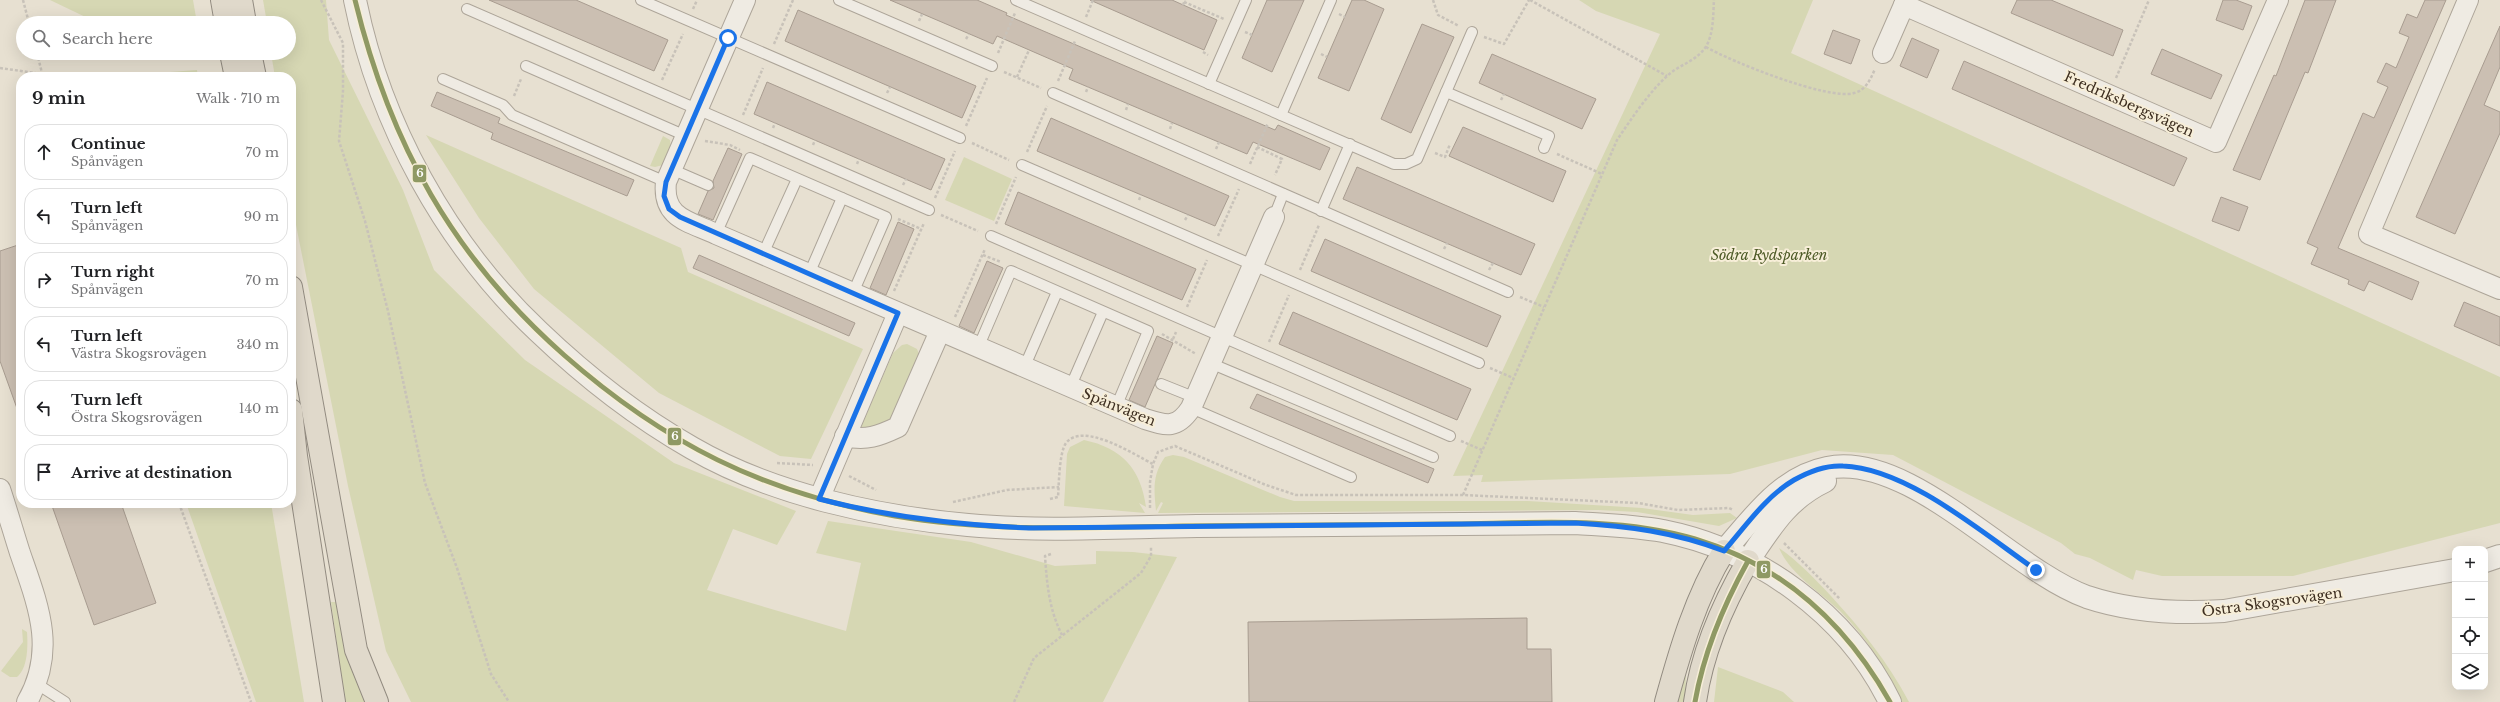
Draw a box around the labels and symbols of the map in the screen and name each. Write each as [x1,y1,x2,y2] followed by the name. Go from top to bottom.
[719,29,737,47] route start
[2061,67,2197,141] street label: Fredriksbergsvägen
[412,164,427,183] line badge: 6
[416,166,424,180] text: 6
[1711,246,1828,264] park label: Södra Rydsparken
[1080,384,1159,430] street label: Spånvägen
[667,427,682,446] line badge: 6
[671,429,679,443] text: 6
[1756,560,1771,579] line badge: 6
[2027,561,2045,579] route end
[1760,562,1768,576] text: 6
[2200,582,2344,621] street label: Östra Skogsrovägen

